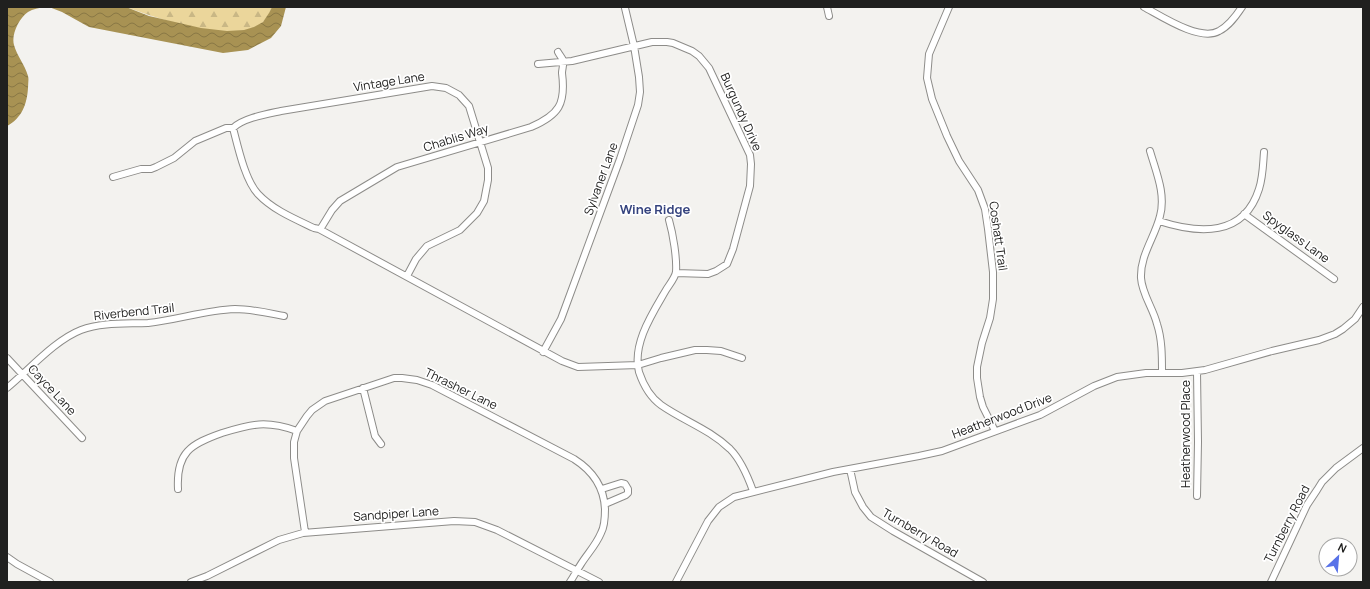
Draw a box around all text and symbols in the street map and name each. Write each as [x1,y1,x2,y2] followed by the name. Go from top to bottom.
[352,67,426,96] street label: Vintage Lane
[717,70,766,154] street label: Burgundy Drive
[421,119,491,155] street label: Chablis Way
[579,140,622,218] street label: Sylvaner Lane
[620,200,690,218] district label: Wine Ridge
[985,200,1012,272] street label: Coshatt Trail
[1259,207,1333,267] street label: Spyglass Lane
[93,299,175,324] street label: Riverbend Trail
[24,361,80,419] street label: Cayce Lane
[422,364,500,414] street label: Thrasher Lane
[1177,380,1194,488] street label: Heatherwood Place
[949,389,1054,442] street label: Heatherwood Drive
[1260,482,1313,566] street label: Turnberry Road
[353,502,439,525] street label: Sandpiper Lane
[879,504,961,561] street label: Turnberry Road
[1318,537,1358,577] north arrow
[1336,539,1350,556] text: N

